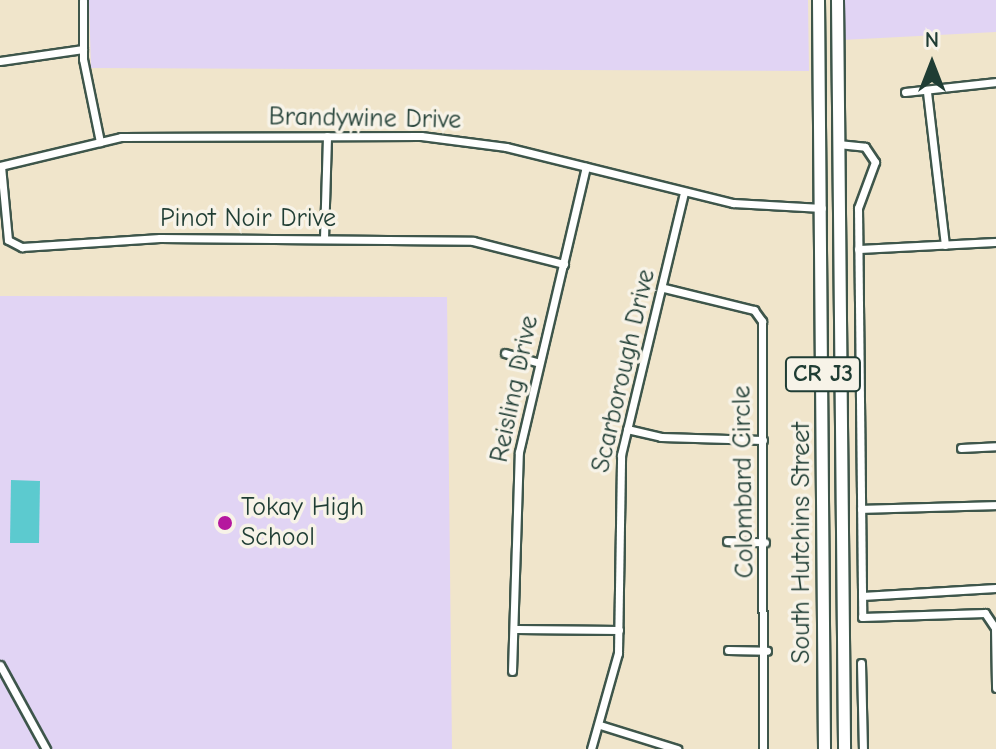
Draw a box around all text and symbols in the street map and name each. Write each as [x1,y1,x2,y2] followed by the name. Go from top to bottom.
[892,24,972,104] north arrow
[925,27,939,53] text: N
[268,102,462,136] street label: Brandywine Drive
[160,203,336,235] street label: Pinot Noir Drive
[585,266,663,476] street label: Scarborough Drive
[484,313,546,465] street label: Reisling Drive
[783,354,863,394] road number: CR J3
[727,385,761,579] street label: Colombard Circle
[786,422,818,664] street label: South Hutchins Street
[241,492,364,554] place label: Tokay High School
[216,514,234,532] marker: Tokay High School

